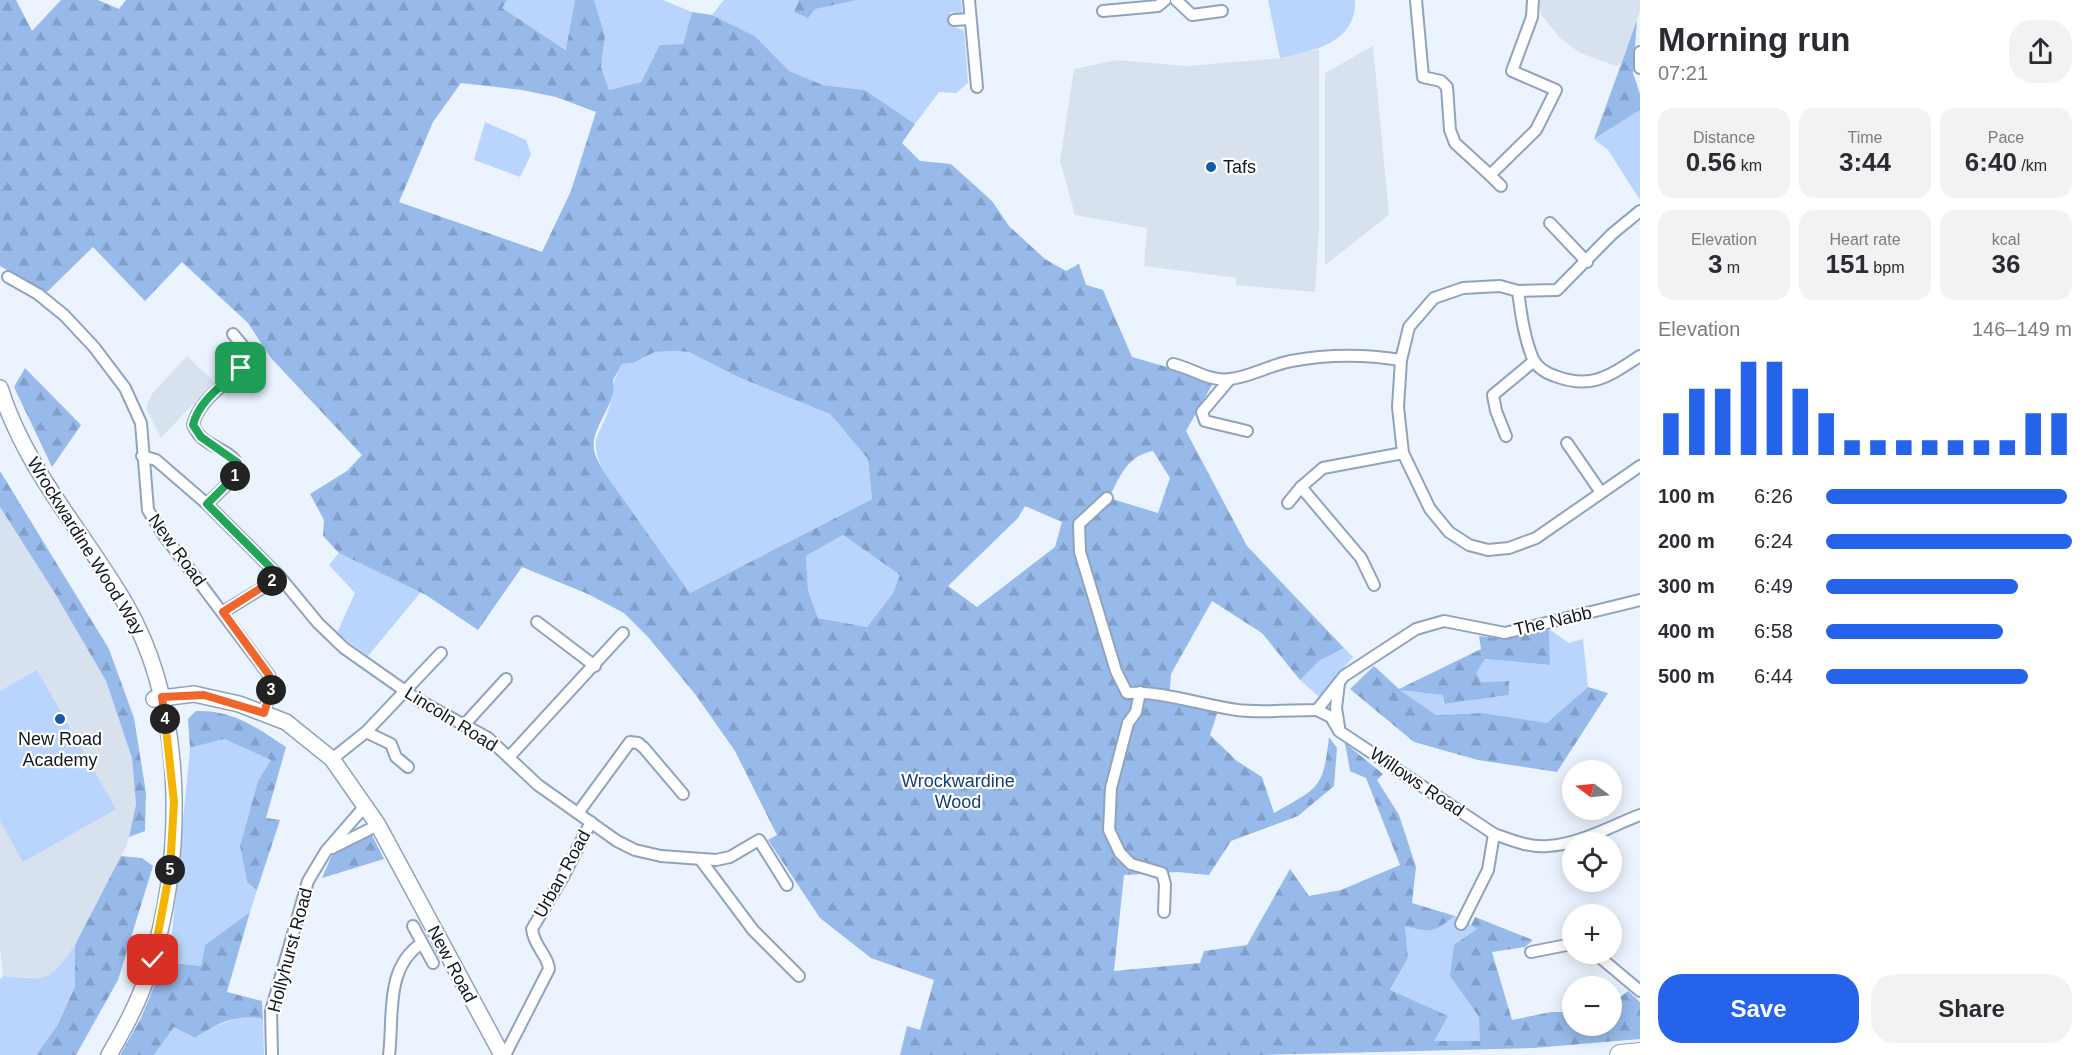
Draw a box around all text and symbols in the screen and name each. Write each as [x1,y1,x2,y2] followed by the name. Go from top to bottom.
[2009,20,2072,83] button: share
[1658,21,1850,58] text: Morning run
[1658,62,1708,84] text: 07:21
[1693,129,1755,146] text: Distance
[1848,129,1882,146] text: Time
[1988,129,2024,146] text: Pace
[1686,147,1736,177] text: 0.56
[1839,147,1891,177] text: 3:44
[1965,147,2017,177] text: 6:40
[1223,157,1256,177] place label: Tafs
[1736,157,1762,174] text: km
[2017,157,2047,174] text: /km
[1204,160,1218,174] marker: Tafs
[1691,231,1757,248] text: Elevation
[1829,231,1901,248] text: Heart rate
[1992,231,2020,248] text: kcal
[1708,249,1722,279] text: 3
[1826,249,1869,279] text: 151
[1992,249,2020,279] text: 36
[1722,259,1740,276] text: m
[1869,259,1904,276] text: bpm
[1658,318,1740,340] text: Elevation
[1972,318,2072,340] text: 146–149 m
[215,342,266,393] pin
[224,351,257,384] icon: arrive
[23,453,149,639] street label: Wrockwardine Wood Way
[220,461,250,491] pin: 1
[231,467,239,484] text: 1
[1658,485,1715,507] text: 100 m
[1754,485,1793,507] text: 6:26
[144,510,210,590] street label: New Road
[1658,530,1715,552] text: 200 m
[1754,530,1793,552] text: 6:24
[257,566,287,596] pin: 2
[268,572,276,589] text: 2
[1658,575,1715,597] text: 300 m
[1754,575,1793,597] text: 6:49
[1512,602,1594,640] street label: The Nabb
[1658,620,1715,642] text: 400 m
[1754,620,1793,642] text: 6:58
[1658,665,1715,687] text: 500 m
[1754,665,1793,687] text: 6:44
[256,675,286,705] pin: 3
[267,681,275,698] text: 3
[401,683,501,755] street label: Lincoln Road
[150,704,180,734] pin: 4
[161,710,169,727] text: 4
[53,712,67,726] marker: New Road Academy
[18,729,102,770] place label: New Road Academy
[1366,743,1468,821] street label: Willows Road
[1562,760,1622,820] north arrow
[1562,760,1622,1036] map controls
[901,771,1015,812] park label: Wrockwardine Wood
[530,827,594,921] street label: Urban Road
[1562,832,1622,892] button: locate
[155,855,185,885] pin: 5
[166,861,174,878] text: 5
[264,886,316,1014] street label: Hollyhurst Road
[1562,904,1622,964] button: +
[423,922,481,1006] street label: New Road
[127,934,178,985] pin
[136,943,169,976] icon: check
[1658,974,1859,1043] button: Save
[1871,974,2072,1043] button: Share
[1562,976,1622,1036] button: −

